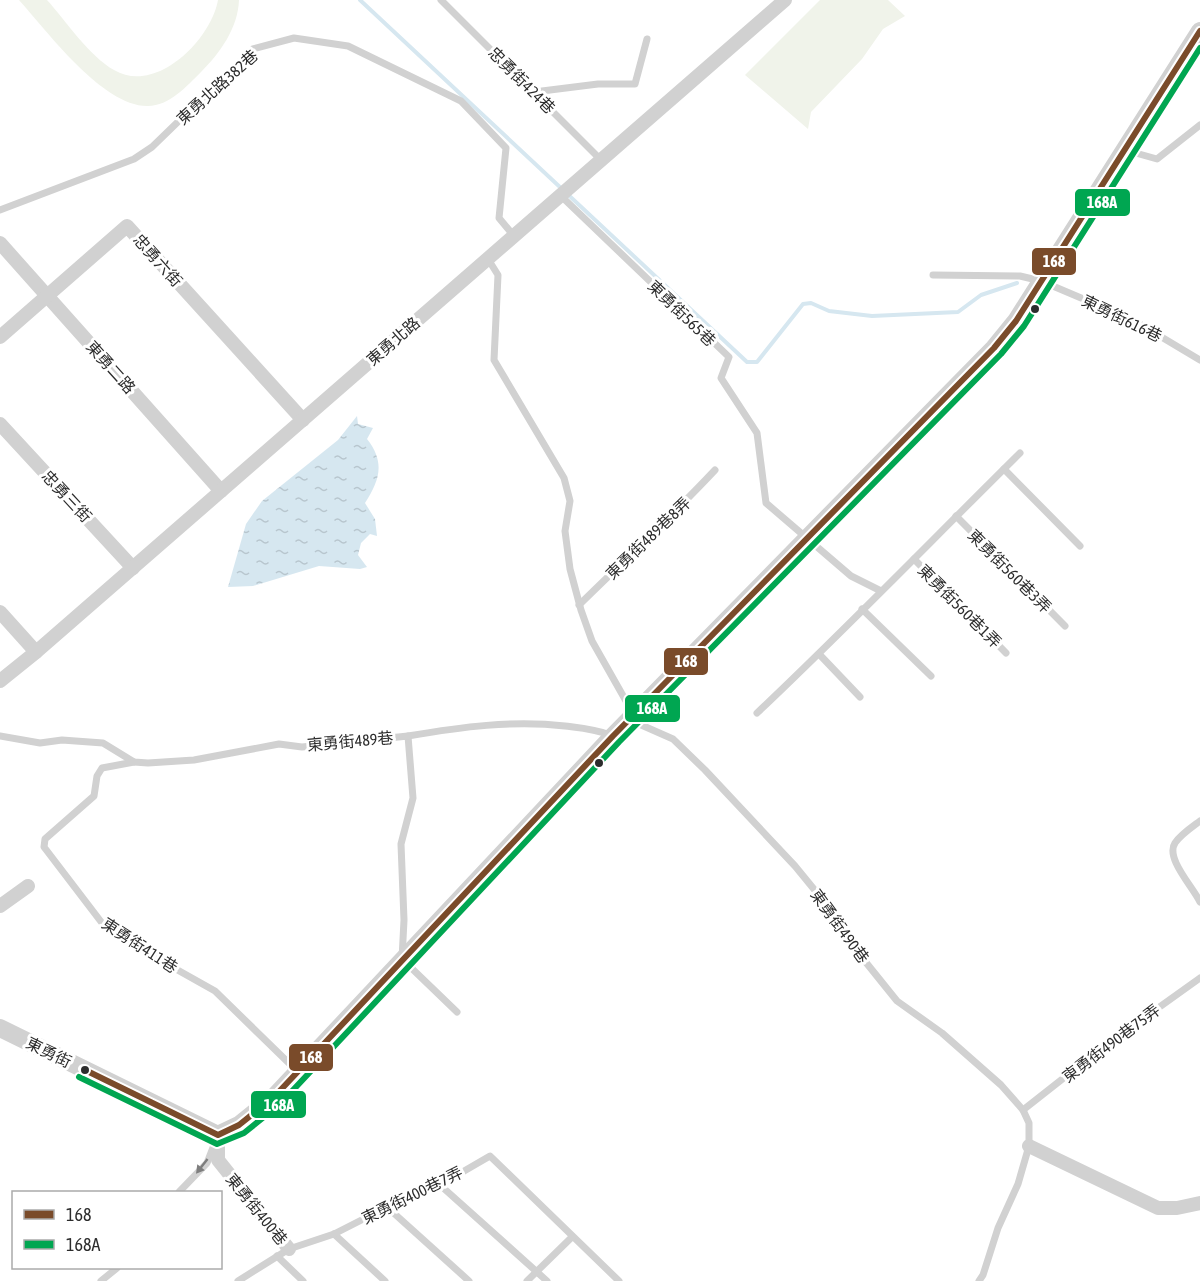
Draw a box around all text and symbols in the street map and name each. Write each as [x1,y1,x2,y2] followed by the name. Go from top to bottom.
[485,43,559,117] street label: 忠勇街424巷
[173,46,261,128] street label: 東勇北路382巷
[1074,188,1131,217] line badge: 168A
[1087,193,1117,211] text: 168A
[130,230,186,290] street label: 忠勇六街
[1031,247,1077,276] line badge: 168
[1043,252,1066,270] text: 168
[645,276,719,350] street label: 東勇街565巷
[1079,291,1165,345] street label: 東勇街616巷
[1029,303,1041,315] unlabelled marker
[363,313,423,369] street label: 東勇北路
[83,337,139,397] street label: 東勇二路
[39,466,95,526] street label: 忠勇三街
[602,493,694,583] street label: 東勇街489巷8弄
[965,526,1055,616] street label: 東勇街560巷3弄
[915,561,1005,651] street label: 東勇街560巷1弄
[663,647,709,676] line badge: 168
[675,652,698,670] text: 168
[624,694,681,723] line badge: 168A
[637,699,667,717] text: 168A
[306,728,394,754] street label: 東勇街489巷
[593,757,605,769] unlabelled marker
[807,886,873,966] street label: 東勇街490巷
[99,914,181,976] street label: 東勇街411巷
[1059,1000,1163,1086] street label: 東勇街490巷75弄
[23,1033,75,1071] street label: 東勇街
[288,1043,334,1072] line badge: 168
[300,1048,323,1066] text: 168
[79,1064,91,1076] unlabelled marker
[250,1090,307,1119] line badge: 168A
[264,1096,294,1114] text: 168A
[196,1158,209,1174] one-way arrow
[359,1163,465,1227] street label: 東勇街400巷7弄
[223,1170,291,1248] street label: 東勇街400巷
[12,1191,222,1269] legend
[66,1204,91,1225] text: 168
[66,1234,100,1255] text: 168A

